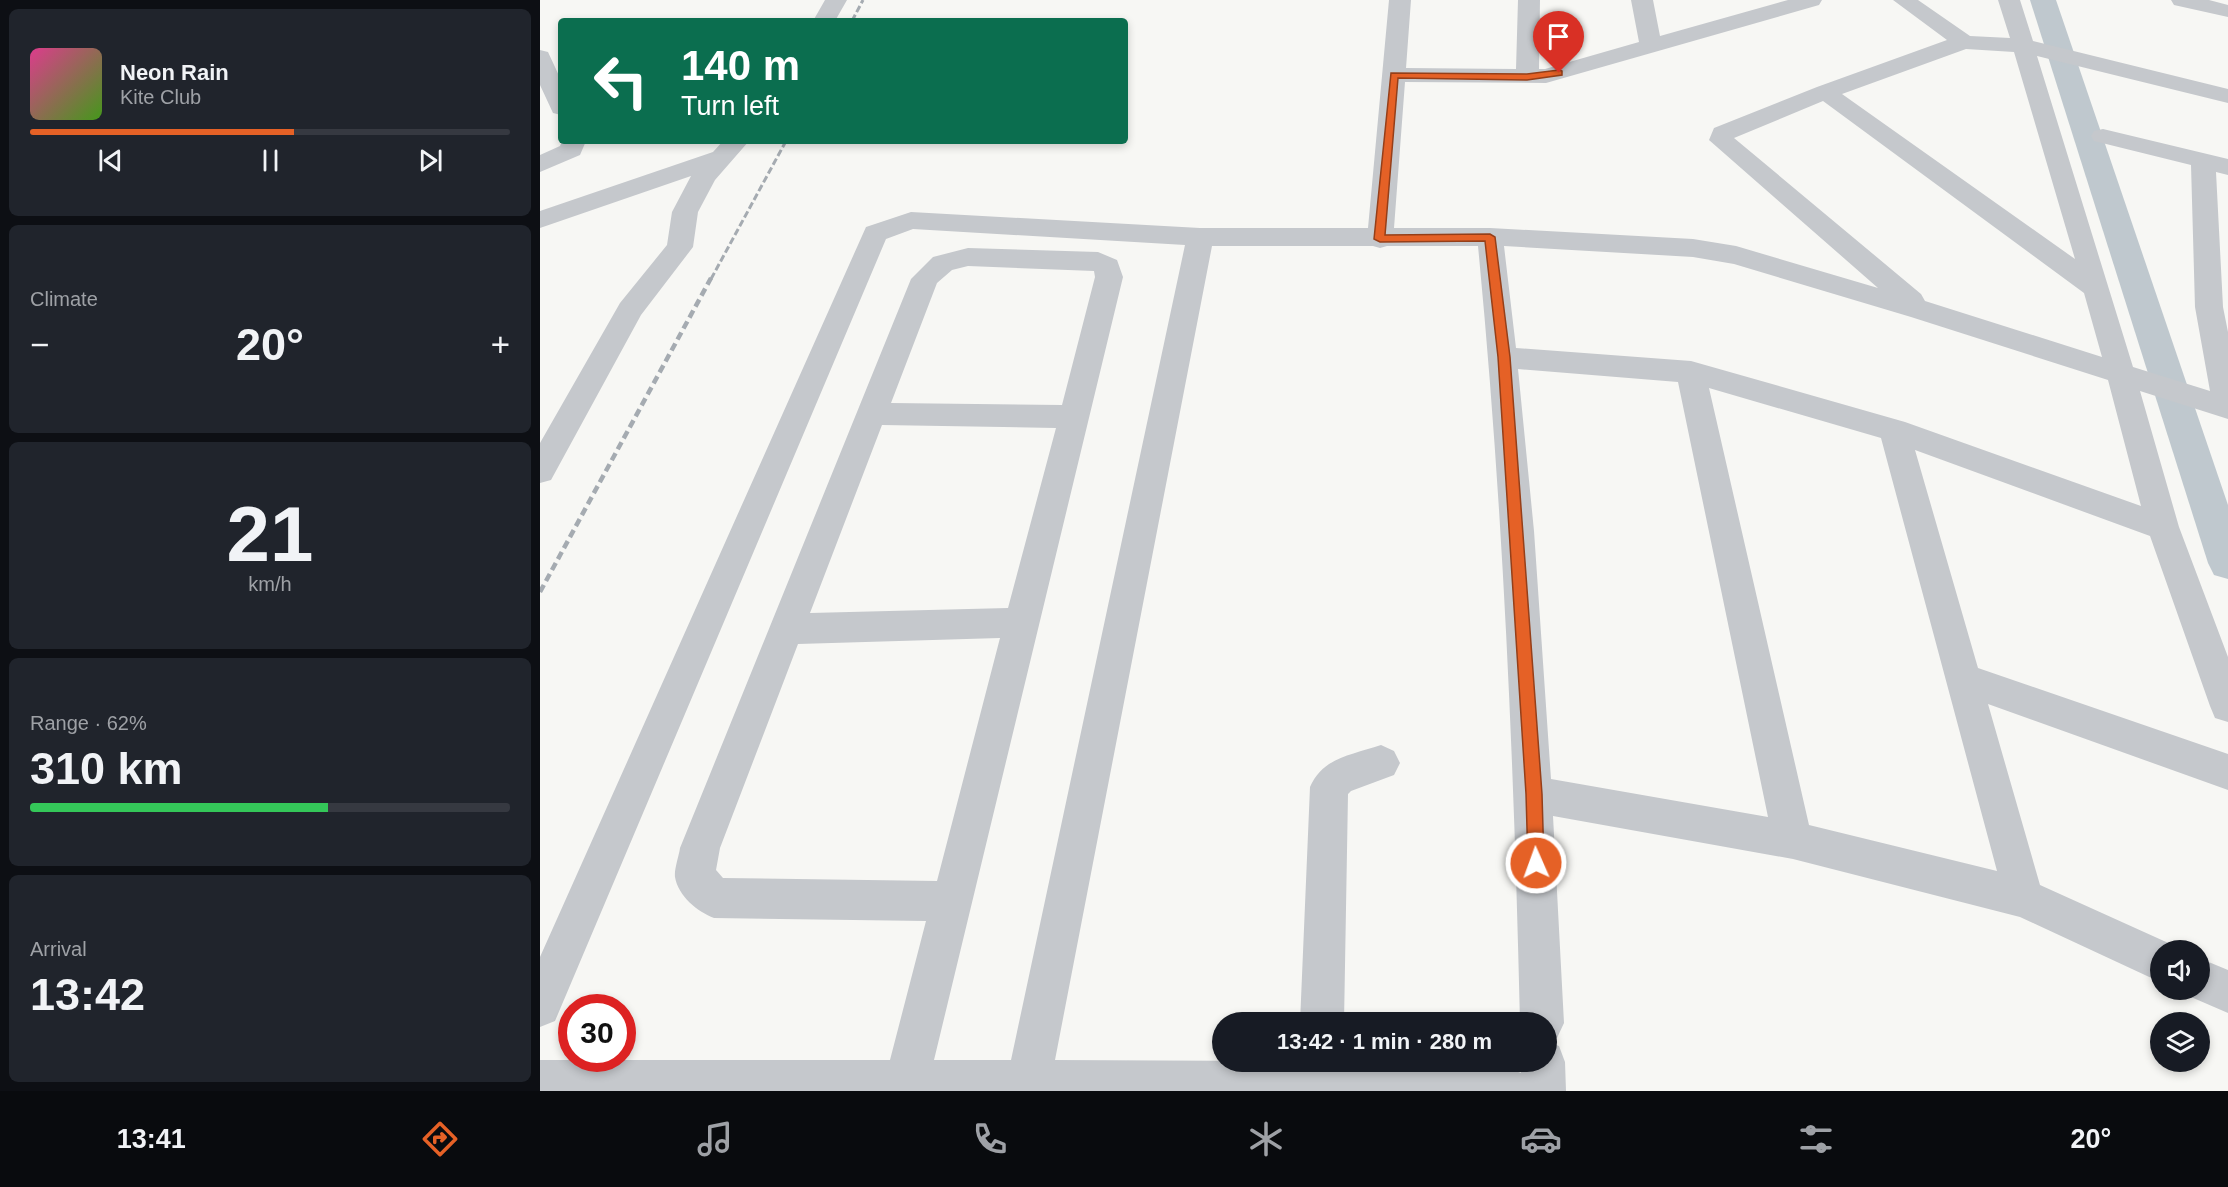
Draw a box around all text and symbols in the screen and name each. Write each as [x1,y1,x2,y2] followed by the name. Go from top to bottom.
[1533,11,1584,73] pin
[1542,20,1575,53] icon: arrive
[582,42,660,120] icon: left
[681,42,800,89] text: 140 m
[120,60,229,85] text: Neon Rain
[120,86,201,108] text: Kite Club
[681,91,779,121] text: Turn left
[94,144,127,177] icon: previous
[254,144,287,177] icon: pause
[414,144,447,177] icon: next
[30,288,98,310] text: Climate
[236,319,304,370] text: 20°
[30,326,49,363] text: −
[491,326,510,363] text: +
[227,490,313,578] text: 21
[248,573,292,595] text: km/h
[30,712,147,734] text: Range · 62%
[30,743,183,794] text: 310 km
[1504,831,1568,895] position arrow
[30,938,87,960] text: Arrival
[2150,940,2210,1072] map controls
[2150,940,2210,1000] button: sound
[30,969,145,1020] text: 13:42
[558,994,636,1072] speed limit sign: 30
[2150,1012,2210,1072] button: layers
[1277,1029,1492,1054] text: 13:42 · 1 min · 280 m
[419,1118,461,1160] icon: directions
[694,1118,736,1160] icon: music
[969,1118,1011,1160] icon: phone
[1245,1118,1287,1160] icon: climate
[1520,1118,1562,1160] icon: car
[1795,1118,1837,1160] icon: filters
[117,1124,186,1154] text: 13:41
[2070,1124,2111,1154] text: 20°

